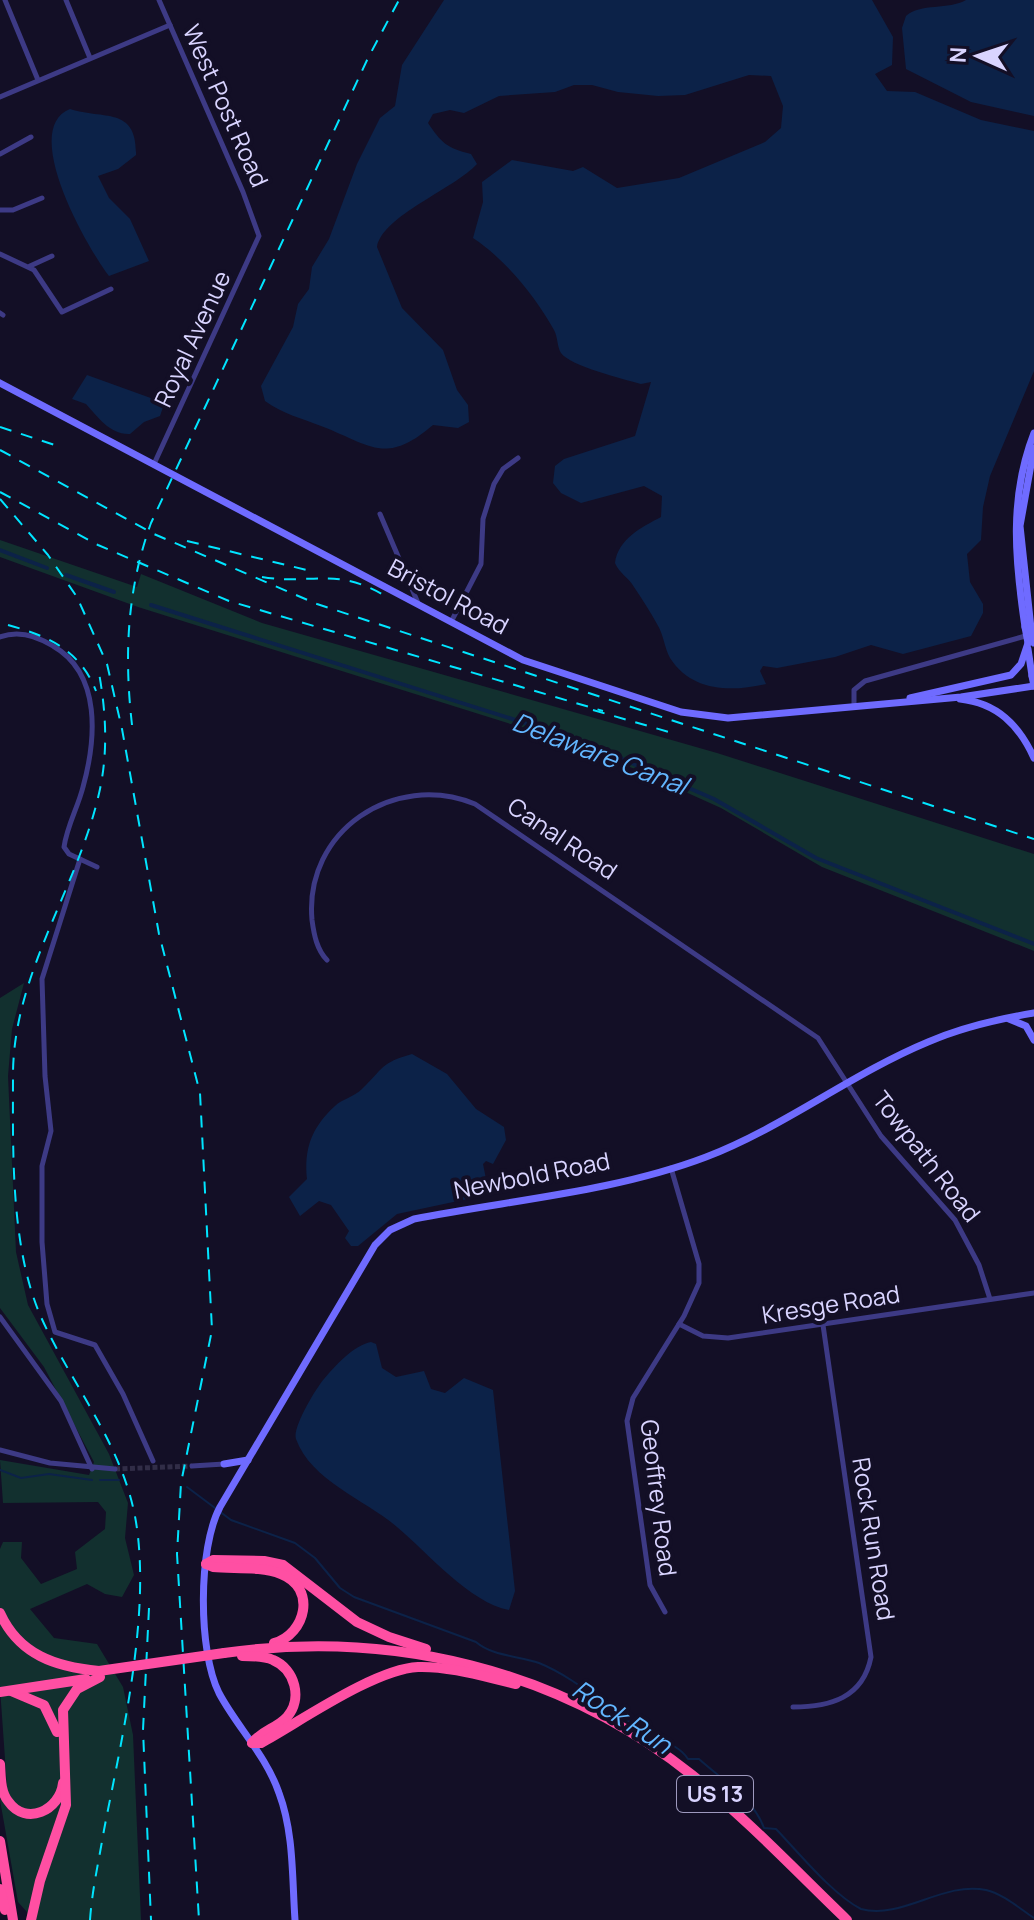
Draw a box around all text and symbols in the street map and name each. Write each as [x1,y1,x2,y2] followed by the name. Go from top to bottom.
[938,16,1018,96] north arrow
[176,19,277,192] street label: West Post Road
[943,46,973,64] text: N
[146,265,238,412] street label: Royal Avenue
[383,550,515,641] street label: Bristol Road
[508,703,696,804] water label: Delaware Canal
[502,789,624,886] street label: Canal Road
[866,1084,989,1228] street label: Towpath Road
[451,1143,613,1206] street label: Newbold Road
[759,1276,902,1331] street label: Kresge Road
[634,1418,685,1578] street label: Geoffrey Road
[845,1455,904,1623] street label: Rock Run Road
[566,1671,680,1762] water label: Rock Run
[677,1776,753,1812] road number: US 13

